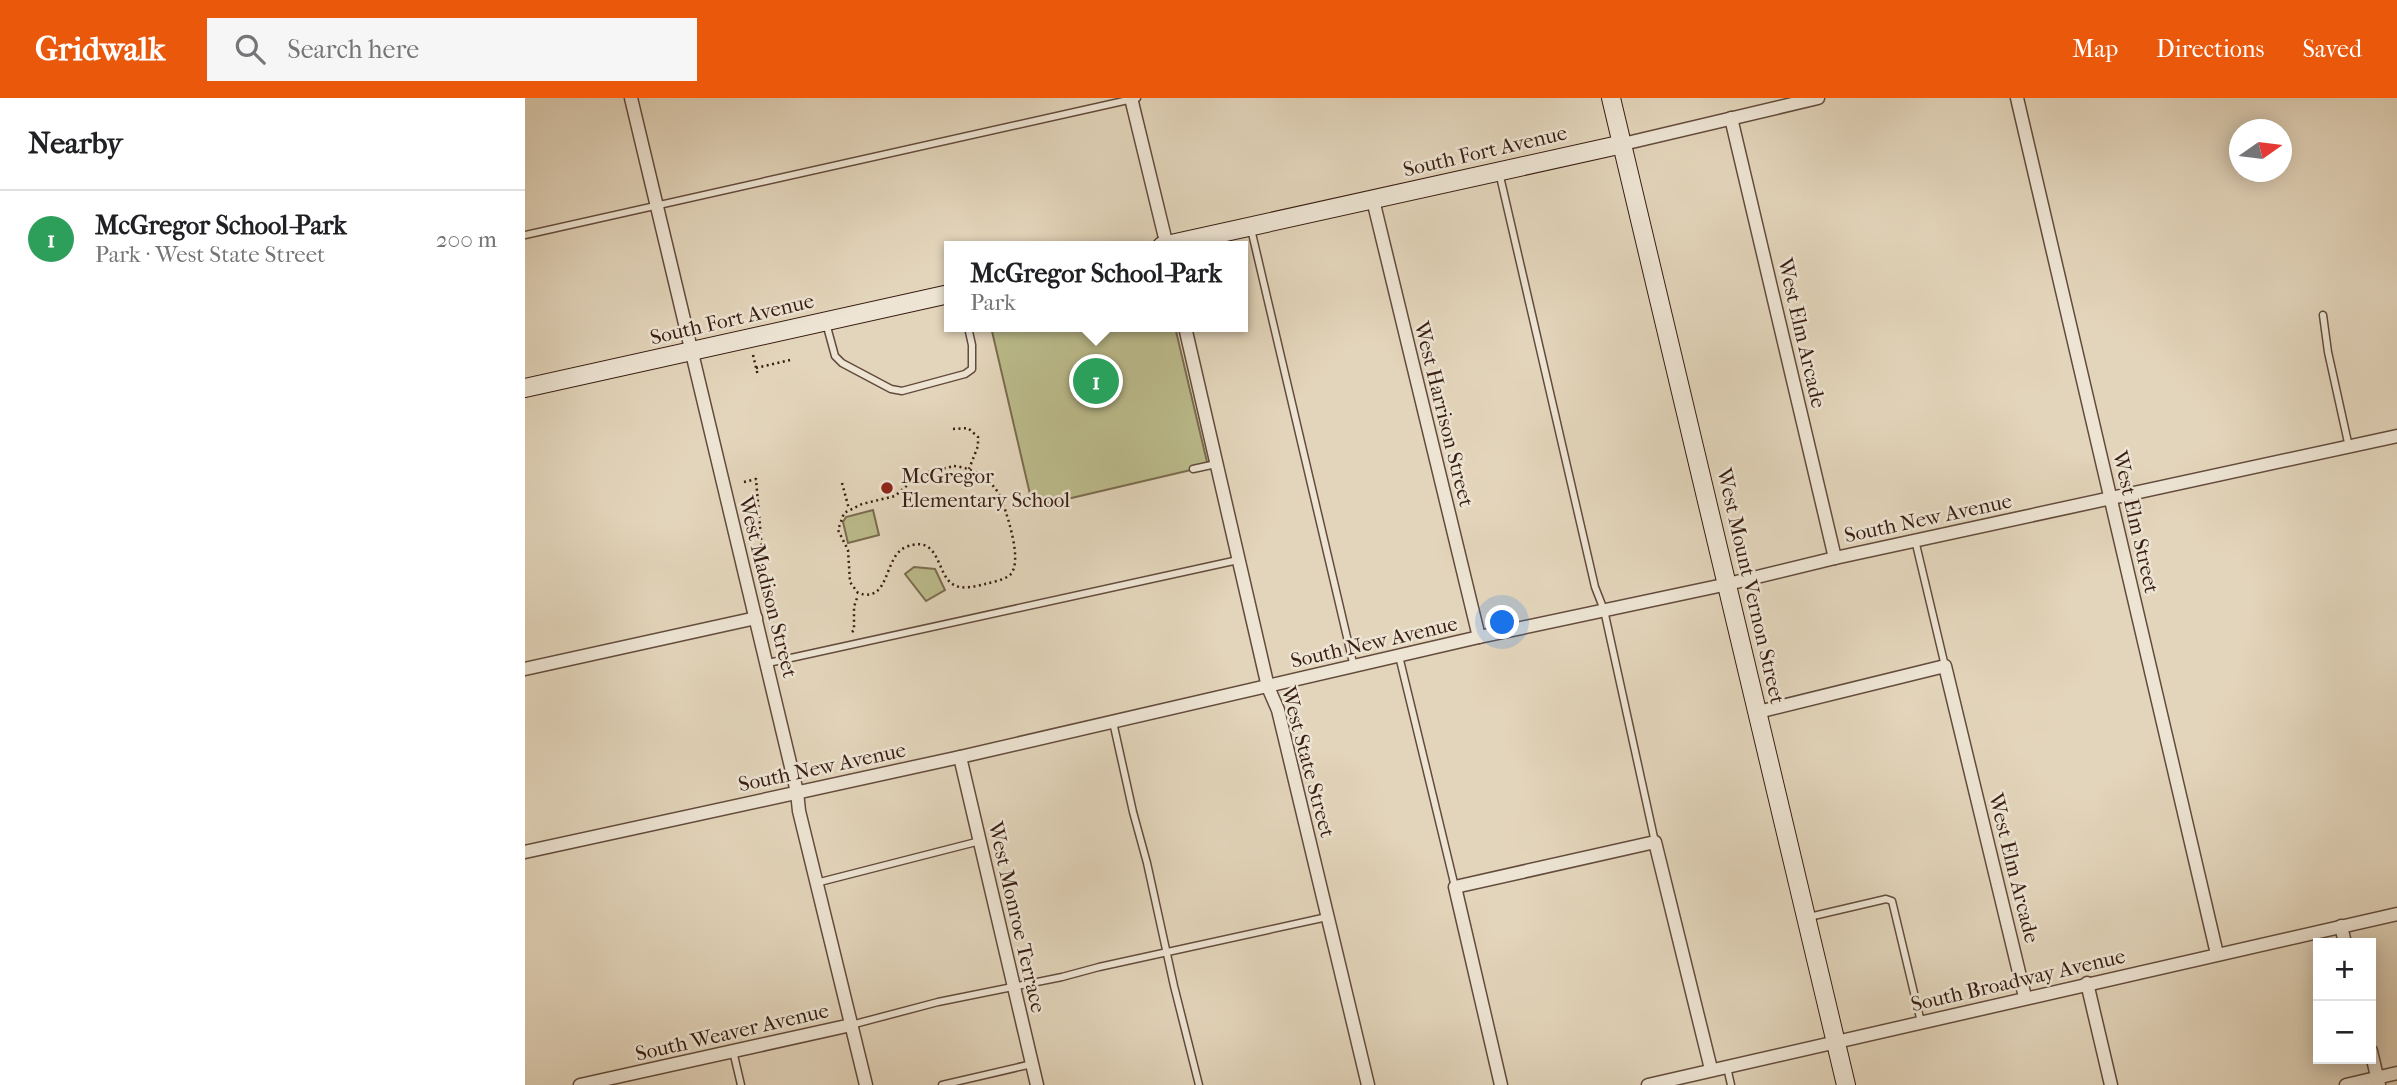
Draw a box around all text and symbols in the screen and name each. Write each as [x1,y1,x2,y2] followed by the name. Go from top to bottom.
[207,18,697,81] search box
[35,30,165,69] text: Gridwalk
[231,30,269,68] icon: search
[287,34,419,65] text: Search here
[2072,35,2118,63] text: Map
[2156,35,2264,63] text: Directions
[2302,35,2362,63] text: Saved
[2229,119,2292,182] north arrow
[1401,120,1569,182] street label: South Fort Avenue
[28,126,123,161] text: Nearby
[95,210,347,241] text: McGregor School-Park
[47,226,55,253] text: 1
[436,226,497,253] text: 200 m
[95,241,325,268] text: Park · West State Street
[944,241,1248,332] popup
[1773,255,1831,410] street label: West Elm Arcade
[970,258,1222,289] text: McGregor School-Park
[648,288,816,350] street label: South Fort Avenue
[970,289,1016,316] text: Park
[1409,318,1479,510] street label: West Harrison Street
[1073,355,1119,407] pin: 1
[2108,447,2164,596] street label: West Elm Street
[901,464,1070,512] place label: McGregor Elementary School
[1712,465,1790,707] street label: West Mount Vernon Street
[879,480,895,496] marker: McGregor Elementary School
[1842,489,2014,547] street label: South New Avenue
[734,493,802,681] street label: West Madison Street
[1485,605,1519,639] your location
[1288,611,1460,673] street label: South New Avenue
[1276,683,1340,841] street label: West State Street
[736,738,908,796] street label: South New Avenue
[1984,790,2044,945] street label: West Elm Arcade
[983,818,1051,1015] street label: West Monroe Terrace
[2313,938,2376,1064] map controls
[2313,938,2376,1001] button: +
[1908,944,2128,1016] street label: South Broadway Avenue
[633,998,831,1066] street label: South Weaver Avenue
[2313,1001,2376,1064] button: −

